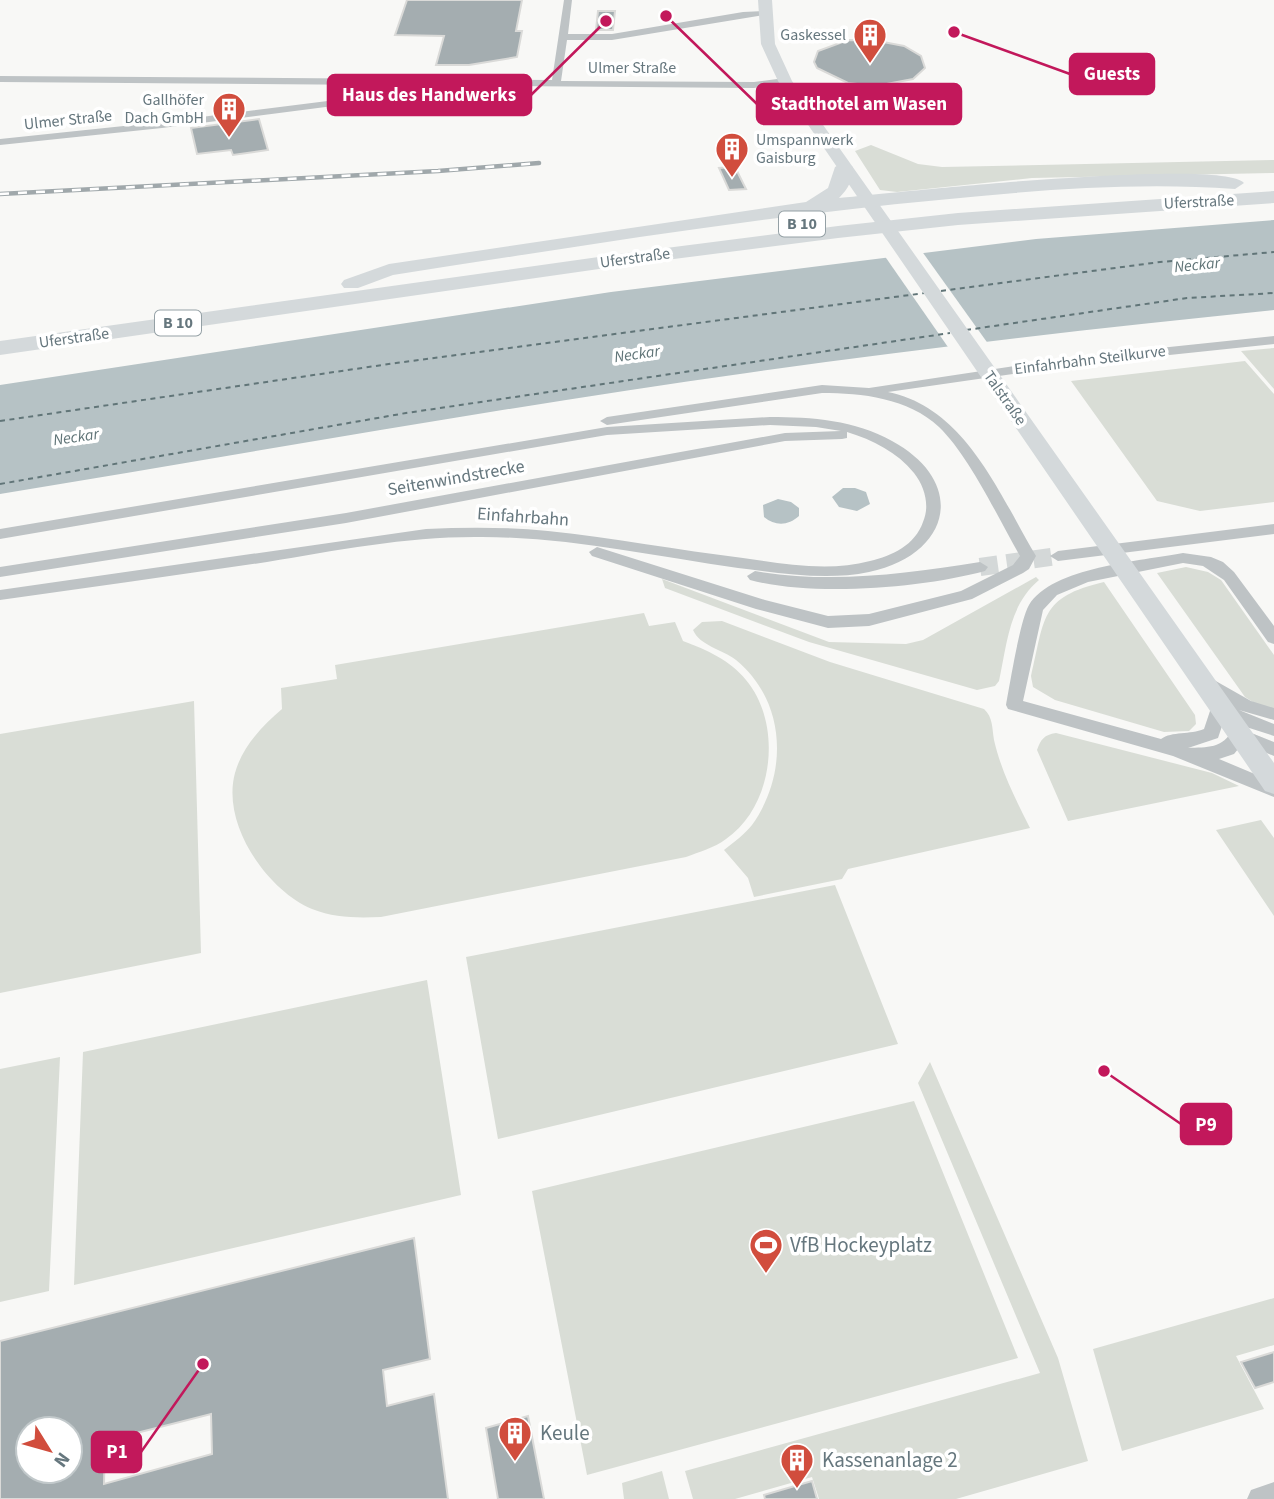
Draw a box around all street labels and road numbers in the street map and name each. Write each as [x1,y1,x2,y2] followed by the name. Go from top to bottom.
[588,57,676,79] street label: Ulmer Straße
[23,104,113,136] street label: Ulmer Straße
[1163,189,1235,215] street label: Uferstraße
[779,212,825,236] road number: B 10
[599,242,671,274] street label: Uferstraße
[155,310,201,336] road number: B 10
[38,322,110,354] street label: Uferstraße
[1013,340,1167,380] street label: Einfahrbahn Steilkurve
[978,366,1032,430] street label: Talstraße
[386,454,527,502] street label: Seitenwindstrecke
[476,501,570,533] street label: Einfahrbahn

